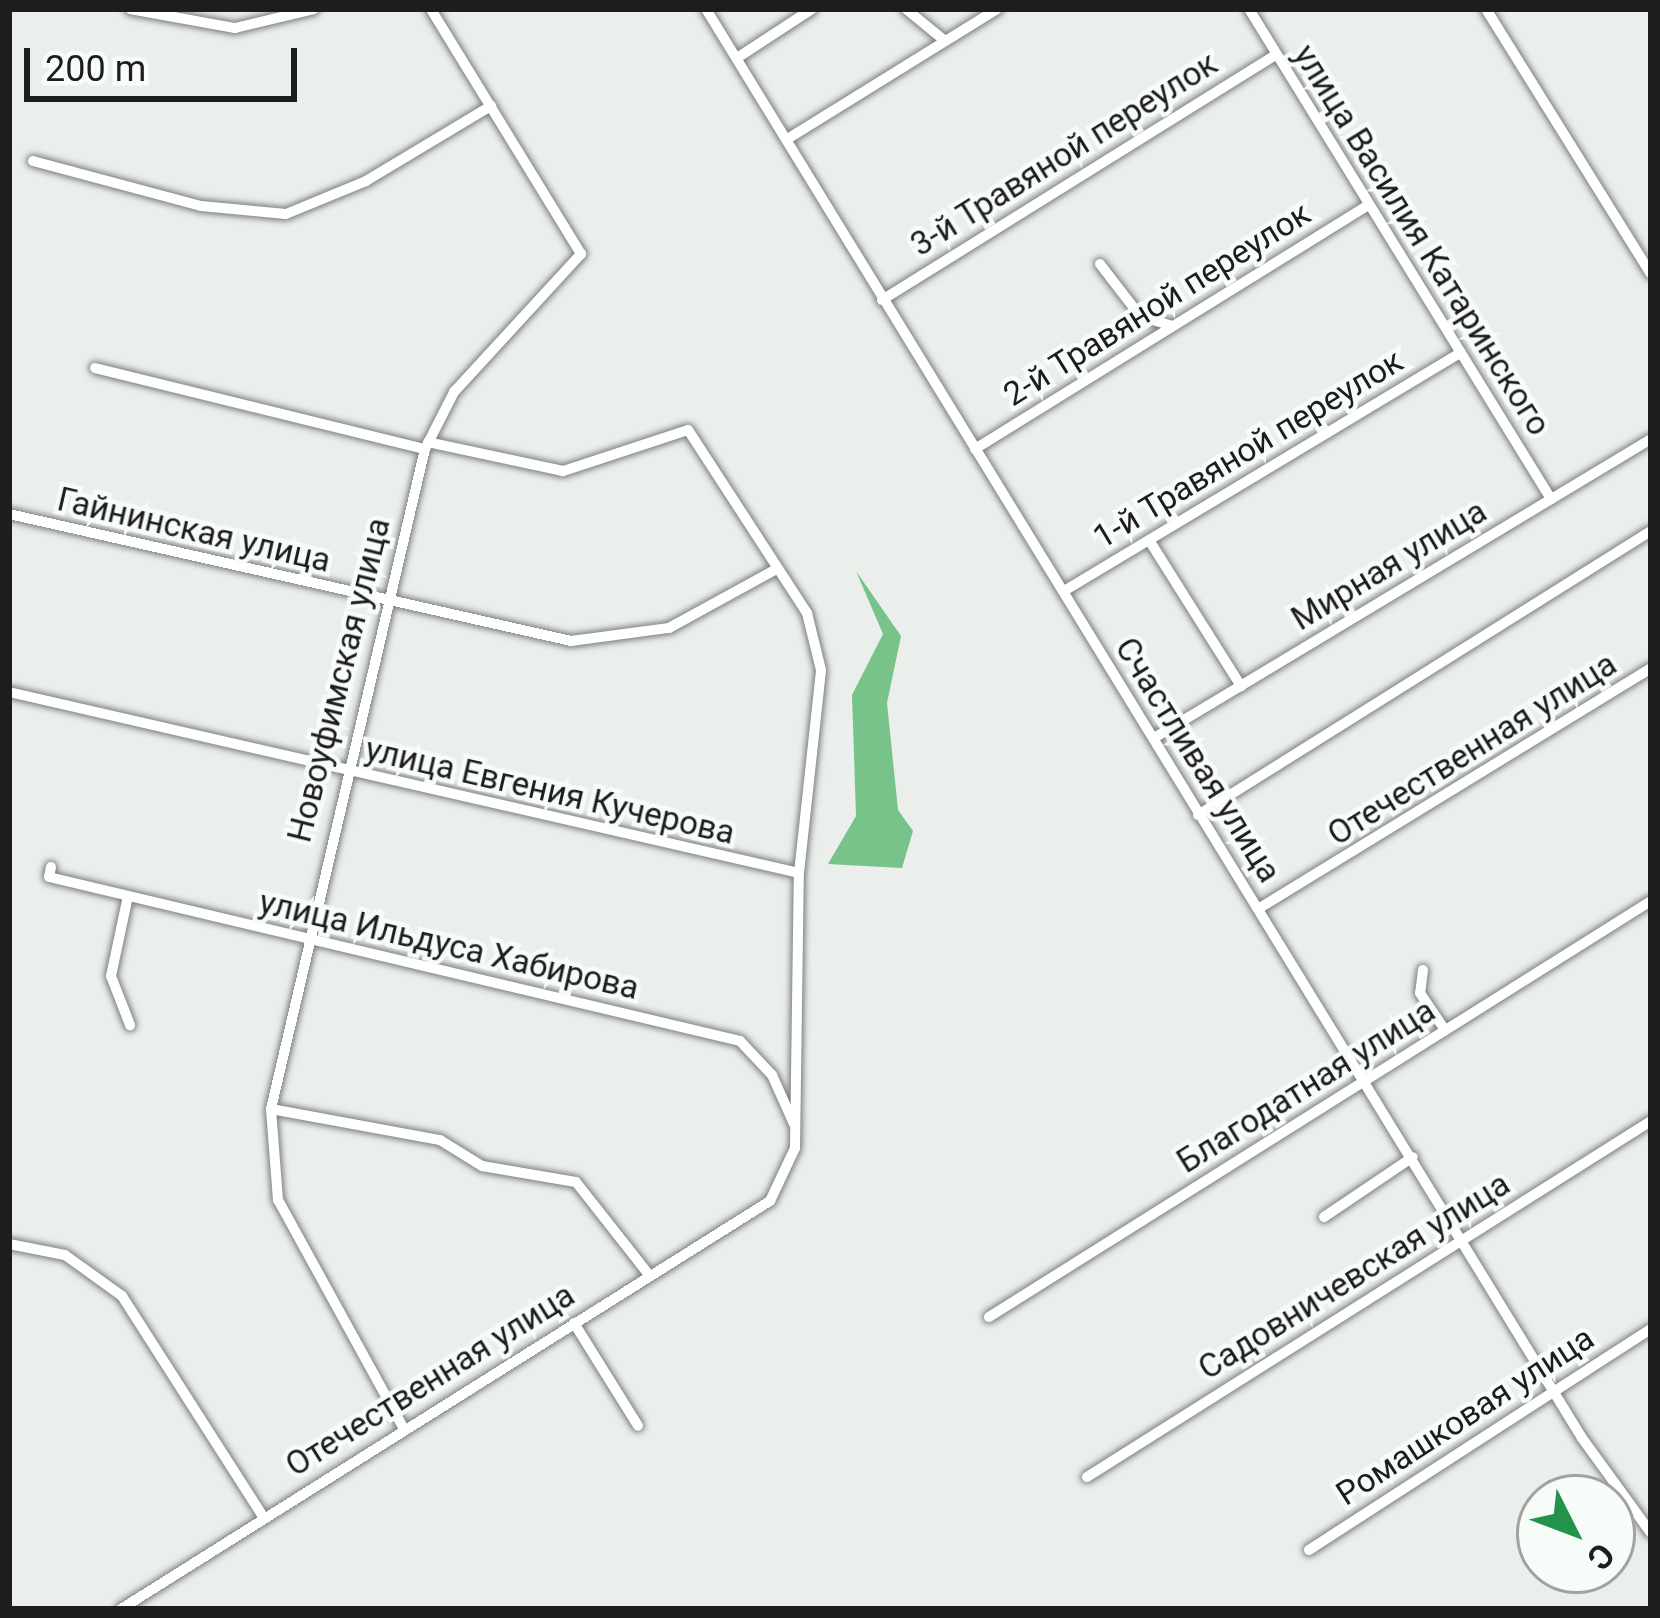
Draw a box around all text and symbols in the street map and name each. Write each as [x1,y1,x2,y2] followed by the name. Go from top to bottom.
[30,24,303,98] scale bar
[1285,37,1559,443] street label: улица Василия Катаринского
[903,43,1225,265] street label: 3-й Травяной переулок
[45,48,146,90] text: 200 m
[996,193,1318,415] street label: 2-й Травяной переулок
[1086,341,1410,557] street label: 1-й Травяной переулок
[54,479,334,581] street label: Гайнинская улица
[1284,491,1494,639] street label: Мирная улица
[280,514,398,846] street label: Новоуфимская улица
[1107,630,1289,890] street label: Счастливая улица
[1320,644,1624,854] street label: Отечественная улица
[362,729,738,853] street label: улица Евгения Кучерова
[255,882,643,1008] street label: улица Ильдуса Хабирова
[1170,991,1442,1181] street label: Благодатная улица
[1191,1164,1517,1388] street label: Садовничевская улица
[278,1275,582,1485] street label: Отечественная улица
[1329,1318,1601,1514] street label: Ромашковая улица
[1516,1474,1636,1594] north arrow
[1579,1535,1623,1577] text: С

